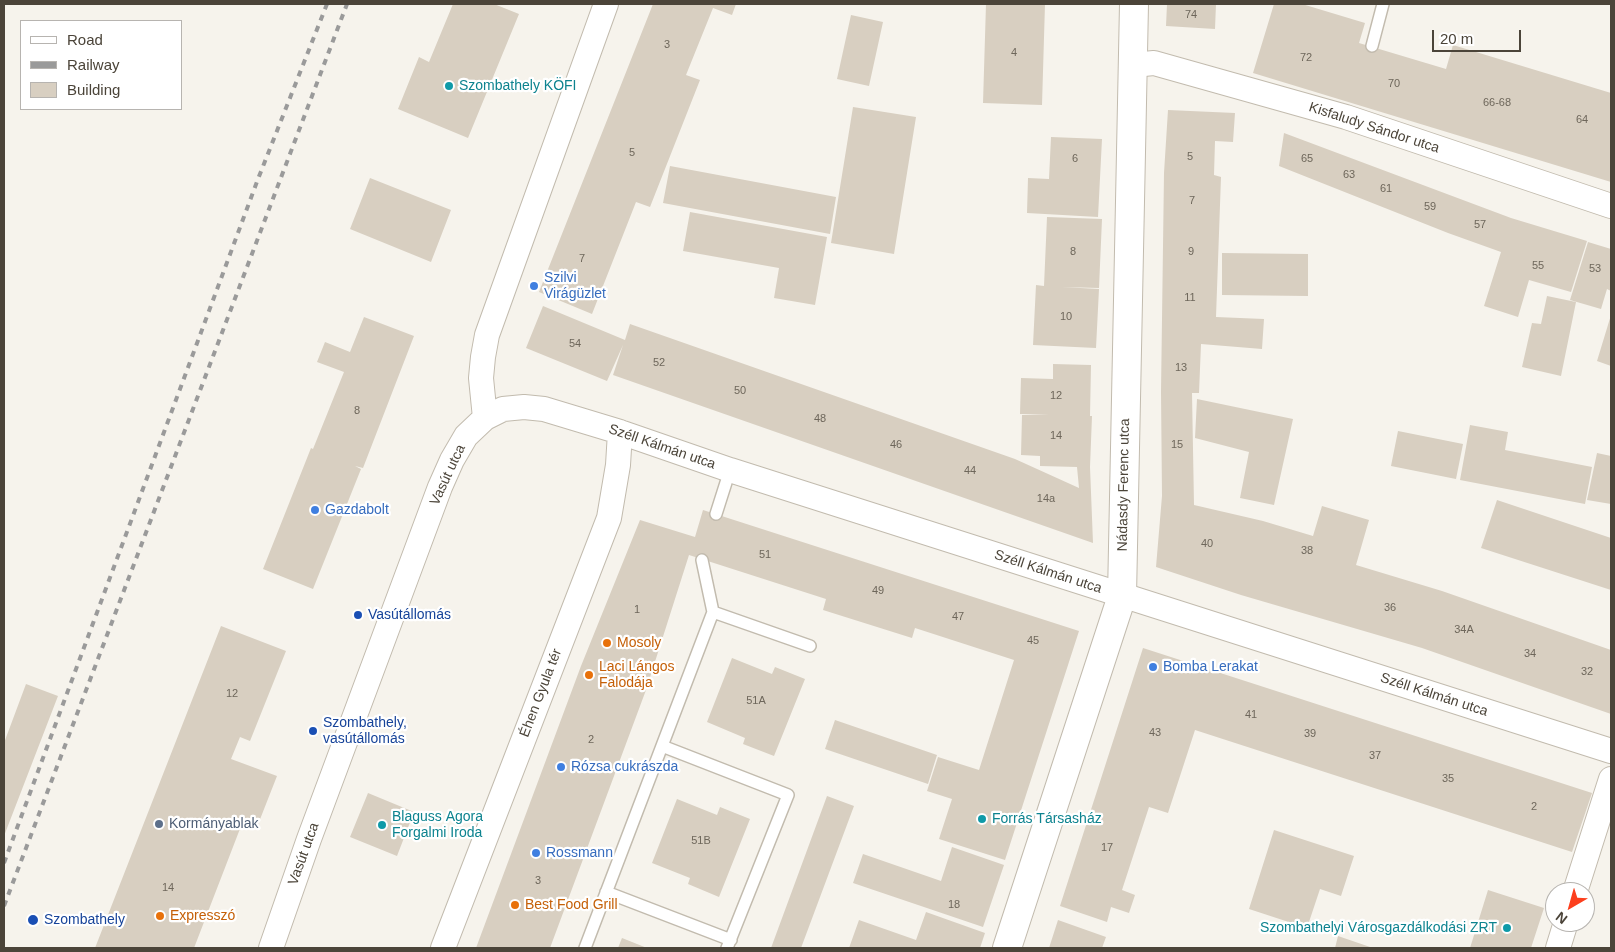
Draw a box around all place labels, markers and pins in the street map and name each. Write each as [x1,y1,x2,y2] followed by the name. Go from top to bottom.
[459,78,576,94] place label: Szombathely KÖFI
[443,80,455,92] marker: Szombathely KÖFI
[544,270,606,302] place label: Szilvi Virágüzlet
[528,280,540,292] marker: Szilvi Virágüzlet
[325,502,389,518] place label: Gazdabolt
[309,504,321,516] marker: Gazdabolt
[368,607,451,623] place label: Vasútállomás
[352,609,364,621] marker: Vasútállomás
[617,635,661,651] place label: Mosoly
[601,637,613,649] marker: Mosoly
[599,659,675,692] place label: Laci Lángos Falodája
[1163,659,1258,675] place label: Bomba Lerakat
[1147,661,1159,673] marker: Bomba Lerakat
[583,669,595,681] marker: Laci Lángos Falodája
[323,715,407,748] place label: Szombathely, vasútállomás
[307,725,319,737] marker: Szombathely, vasútállomás
[571,759,678,775] place label: Rózsa cukrászda
[555,761,567,773] marker: Rózsa cukrászda
[392,809,483,842] place label: Blaguss Agora Forgalmi Iroda
[992,811,1102,827] place label: Forrás Társasház
[976,813,988,825] marker: Forrás Társasház
[169,816,258,832] place label: Kormányablak
[153,818,165,830] marker: Kormányablak
[376,819,388,831] marker: Blaguss Agora Forgalmi Iroda
[546,845,613,861] place label: Rossmann
[530,847,542,859] marker: Rossmann
[525,897,618,913] place label: Best Food Grill
[509,899,521,911] marker: Best Food Grill
[170,908,235,924] place label: Expresszó
[154,910,166,922] marker: Expresszó
[44,912,125,928] place label: Szombathely
[26,913,40,927] marker: Szombathely
[1260,920,1497,936] place label: Szombathelyi Városgazdálkodási ZRT
[1501,922,1513,934] marker: Szombathelyi Városgazdálkodási ZRT

